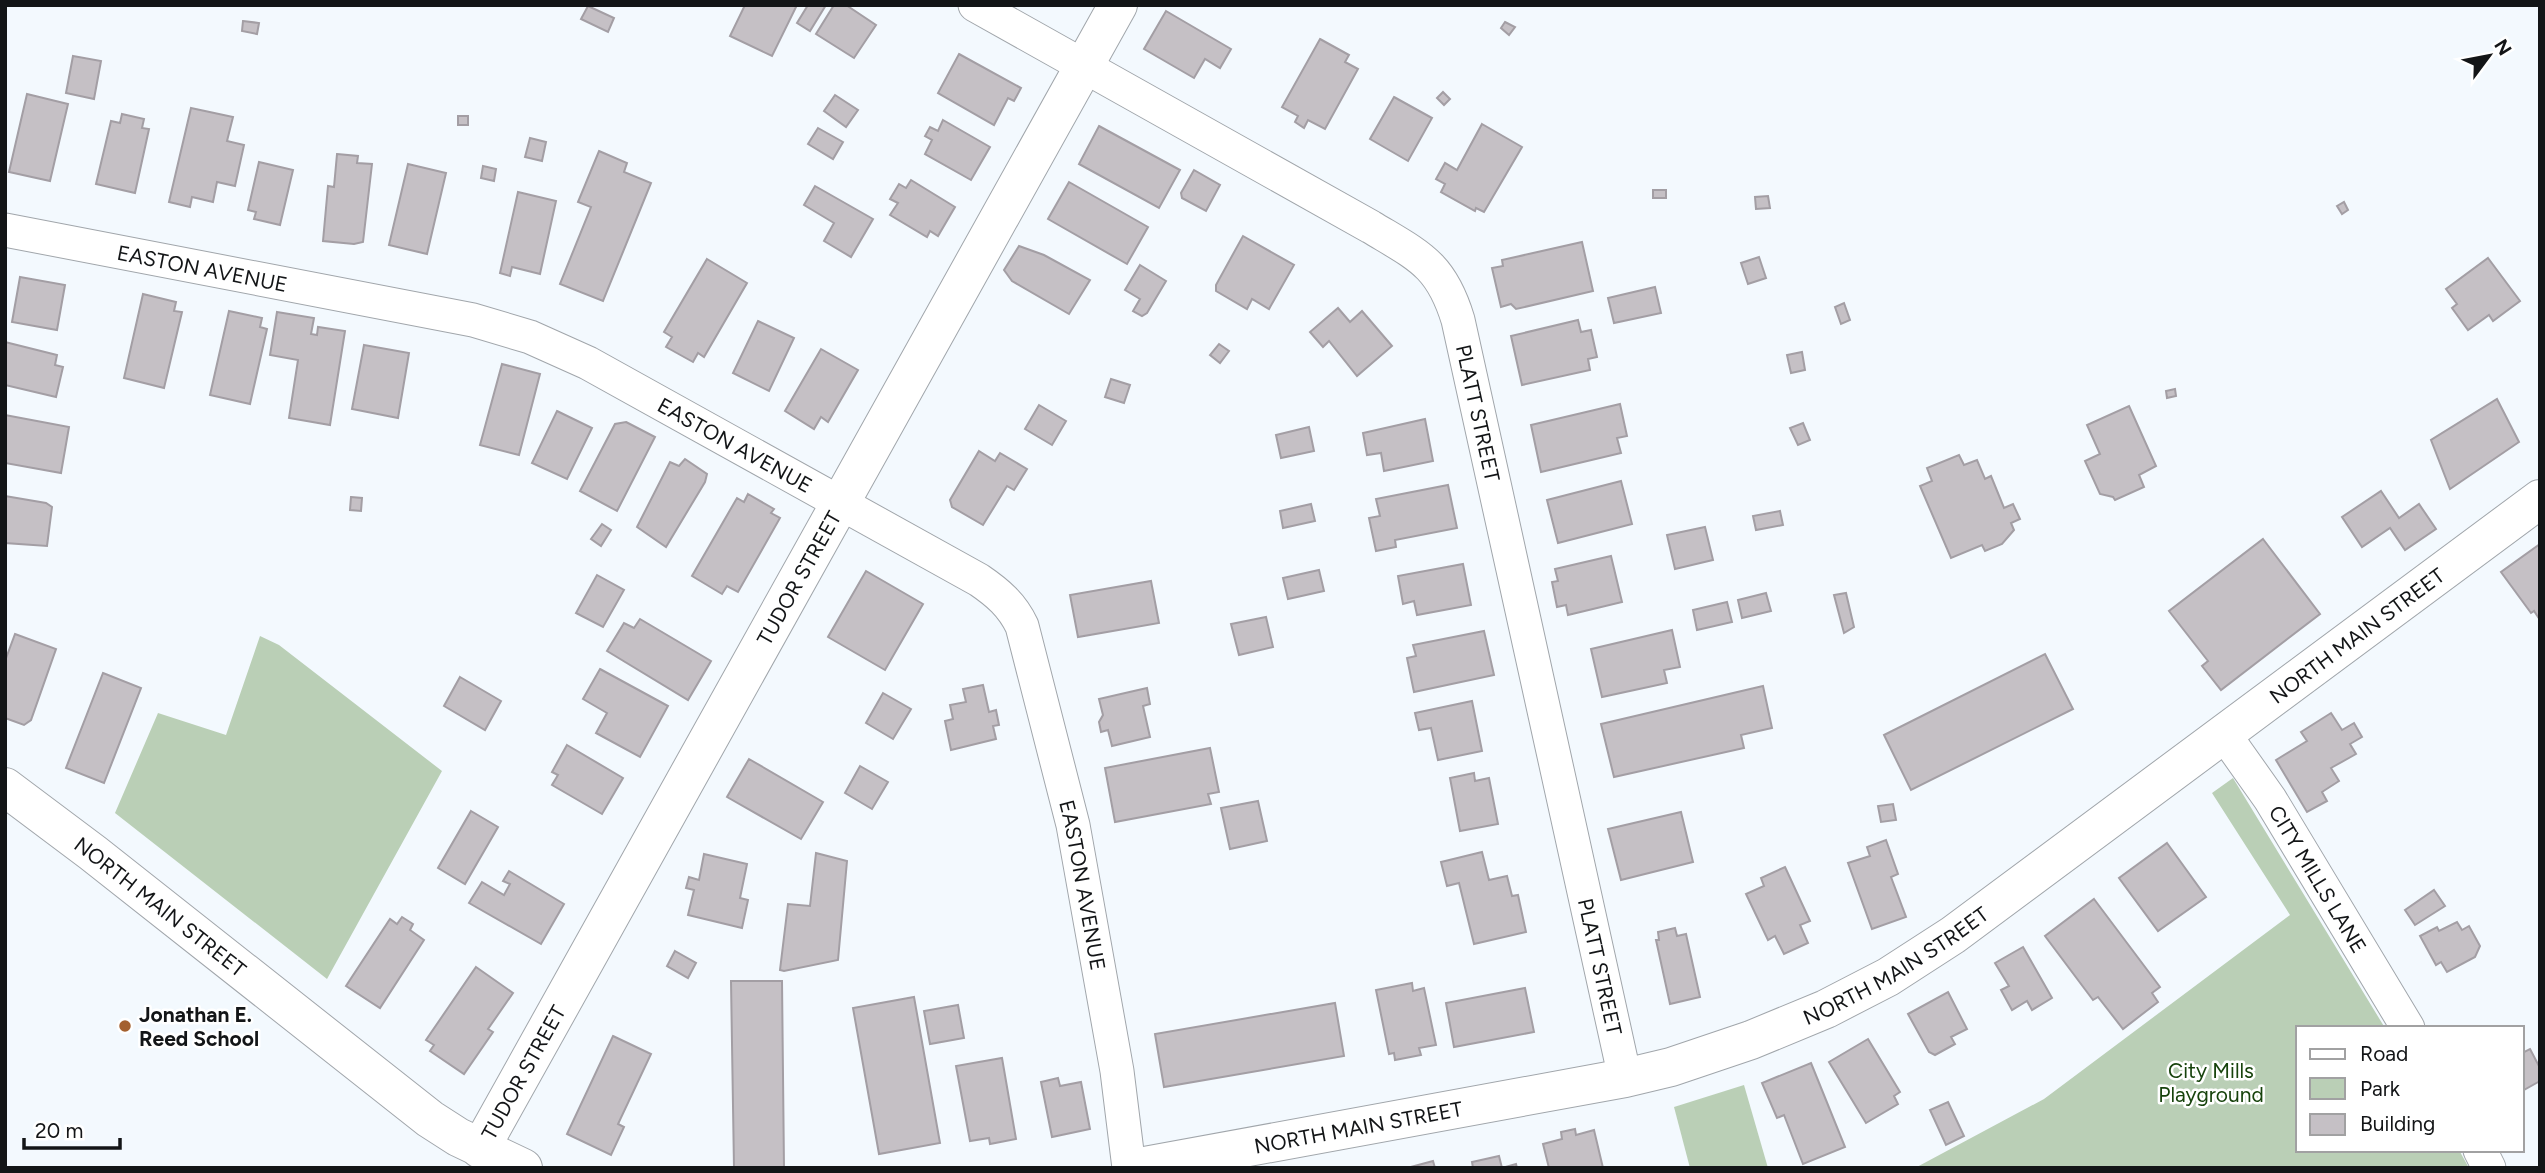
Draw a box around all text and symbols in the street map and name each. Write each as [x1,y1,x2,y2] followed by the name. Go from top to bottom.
[2454,21,2524,91] north arrow
[2489,35,2517,60] text: N
[115,239,290,297] street label: EASTON AVENUE
[1451,342,1506,484] street label: PLATT STREET
[654,392,817,498] street label: EASTON AVENUE
[751,506,846,649] street label: TUDOR STREET
[2264,562,2449,708] street label: NORTH MAIN STREET
[1055,797,1111,972] street label: EASTON AVENUE
[2264,801,2372,957] street label: CITY MILLS LANE
[70,831,252,982] street label: NORTH MAIN STREET
[1573,896,1628,1038] street label: PLATT STREET
[1799,901,1993,1030] street label: NORTH MAIN STREET
[475,1000,570,1144] street label: TUDOR STREET
[139,1002,259,1051] place label: Jonathan E. Reed School
[117,1018,133,1034] marker: Jonathan E. Reed School
[2296,1026,2524,1152] legend
[2360,1041,2408,1066] text: Road
[2158,1058,2264,1107] park label: City Mills Playground
[2360,1076,2401,1101] text: Park
[1252,1095,1465,1158] street label: NORTH MAIN STREET
[24,1106,121,1150] scale bar
[2360,1111,2435,1136] text: Building
[35,1118,83,1143] text: 20 m

